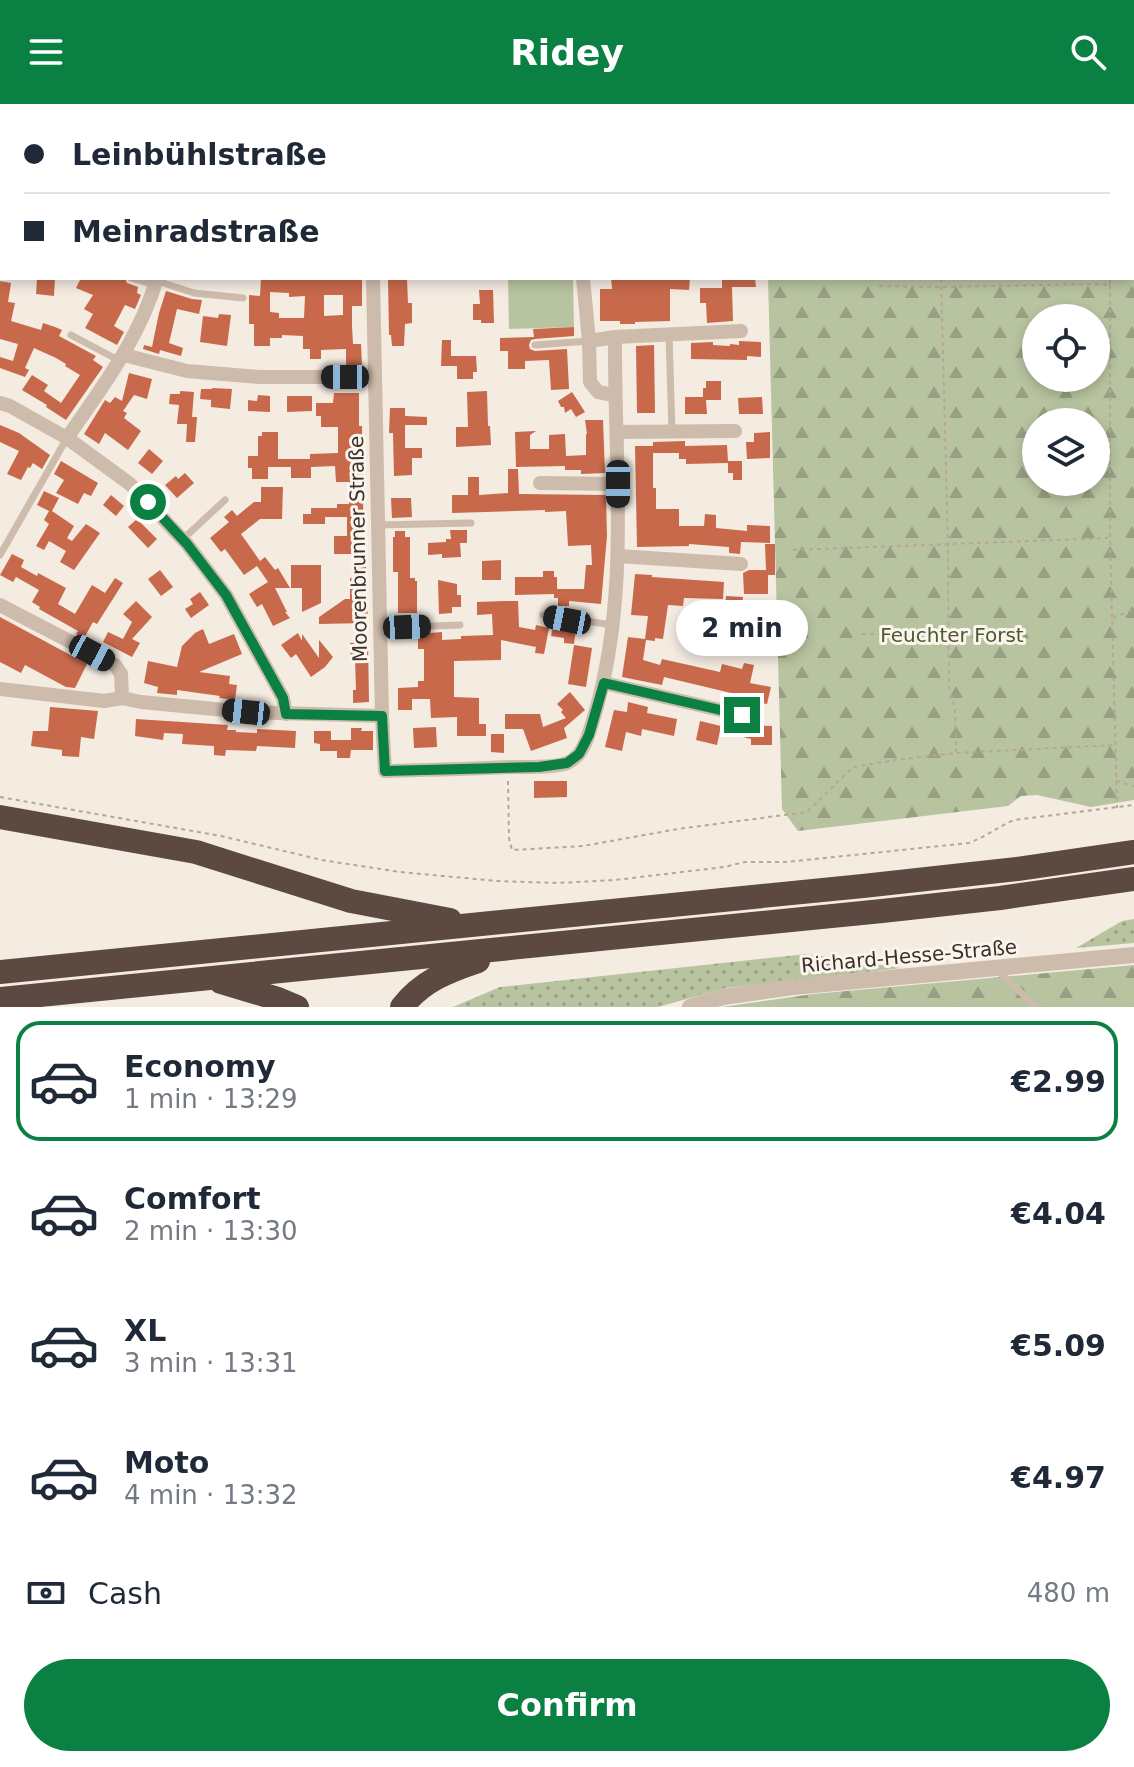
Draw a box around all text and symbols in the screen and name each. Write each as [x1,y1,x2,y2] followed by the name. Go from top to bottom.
[24,30,68,74] icon: menu
[1066,30,1110,74] icon: search
[510,32,624,73] text: Ridey
[72,137,327,172] text: Leinbühlstraße
[72,214,320,249] text: Meinradstraße
[1022,304,1110,496] map controls
[1022,304,1110,392] button: locate
[321,365,369,389] car
[1022,408,1110,496] button: layers
[344,436,372,662] street label: Moorenbrunner Straße
[606,460,630,508] car
[130,484,166,520] route start
[676,599,808,655] callout: 2 min
[541,604,593,636] car
[701,613,783,643] text: 2 min
[383,614,431,640] car
[880,623,1024,647] park label: Feuchter Forst
[65,631,119,675] car
[724,697,760,733] route end
[221,698,271,726] car
[800,935,1018,977] street label: Richard-Hesse-Straße
[28,1045,100,1117] icon: car
[124,1049,276,1084] text: Economy
[1011,1064,1106,1099] text: €2.99
[124,1084,298,1114] text: 1 min · 13:29
[28,1177,100,1249] icon: car
[124,1181,261,1216] text: Comfort
[1011,1196,1106,1231] text: €4.04
[124,1216,298,1246] text: 2 min · 13:30
[28,1309,100,1381] icon: car
[124,1313,166,1348] text: XL
[1011,1328,1106,1363] text: €5.09
[124,1348,298,1378] text: 3 min · 13:31
[28,1441,100,1513] icon: car
[124,1445,209,1480] text: Moto
[1011,1460,1106,1495] text: €4.97
[124,1480,298,1510] text: 4 min · 13:32
[24,1571,68,1615] icon: cash
[88,1576,162,1611] text: Cash
[1027,1578,1110,1608] text: 480 m
[24,1659,1110,1751] button: Confirm

